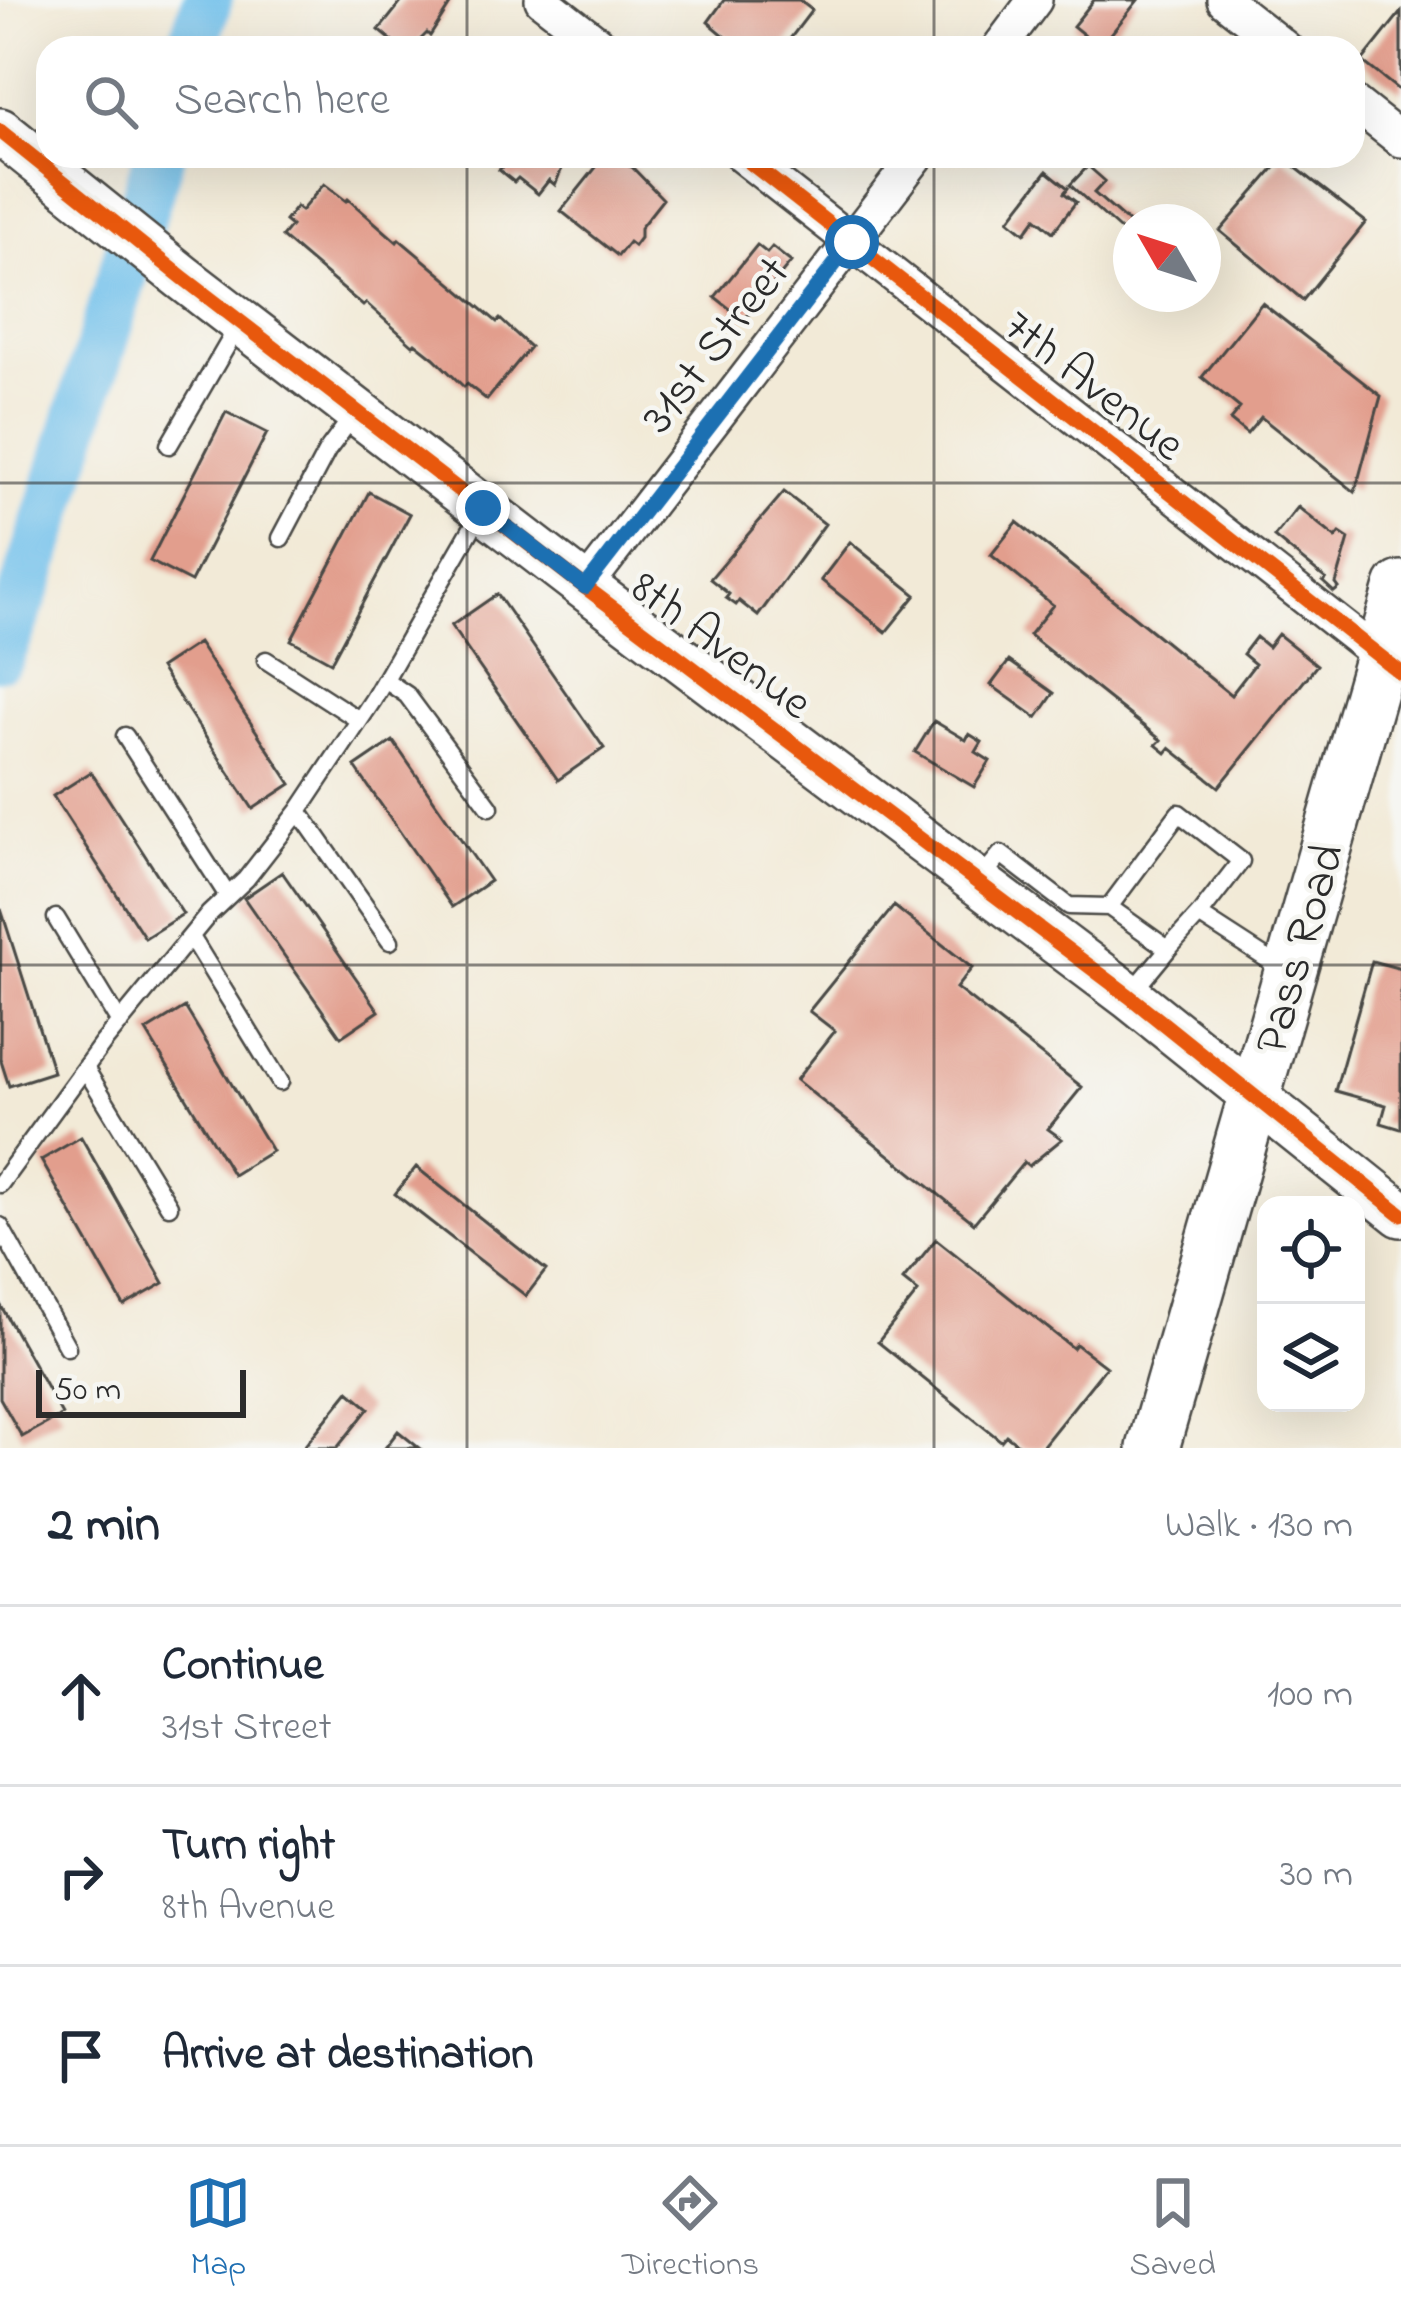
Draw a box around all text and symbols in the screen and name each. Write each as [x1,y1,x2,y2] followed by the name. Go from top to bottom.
[36,36,1365,168] search box
[78,69,144,135] icon: search
[174,69,390,135] text: Search here
[1113,204,1221,312] north arrow
[825,215,879,269] route start
[625,242,809,450] street label: 31st Street
[987,293,1199,481] street label: 7th Avenue
[456,481,510,535] route end
[614,555,826,739] street label: 8th Avenue
[1238,836,1365,1063] street label: Pass Road
[1257,1196,1365,1412] map controls
[1257,1196,1365,1304] button: locate
[1257,1304,1365,1412] button: layers
[36,1364,246,1417] scale bar
[54,1367,121,1415] text: 50 m
[48,1489,160,1564] text: 2 min
[1165,1498,1353,1555] text: Walk · 130 m
[162,1634,323,1700] text: Continue
[48,1663,114,1729] icon: ahead
[1267,1667,1353,1724] text: 100 m
[162,1700,332,1757] text: 31st Street
[162,1814,335,1880] text: Turn right
[48,1843,114,1909] icon: right
[1280,1847,1353,1904] text: 30 m
[162,1880,335,1937] text: 8th Avenue
[48,2023,114,2089] icon: arrive
[162,2023,533,2089] text: Arrive at destination
[185,2170,251,2290] tab: Map
[622,2170,759,2290] tab: Directions
[1130,2170,1216,2290] tab: Saved

